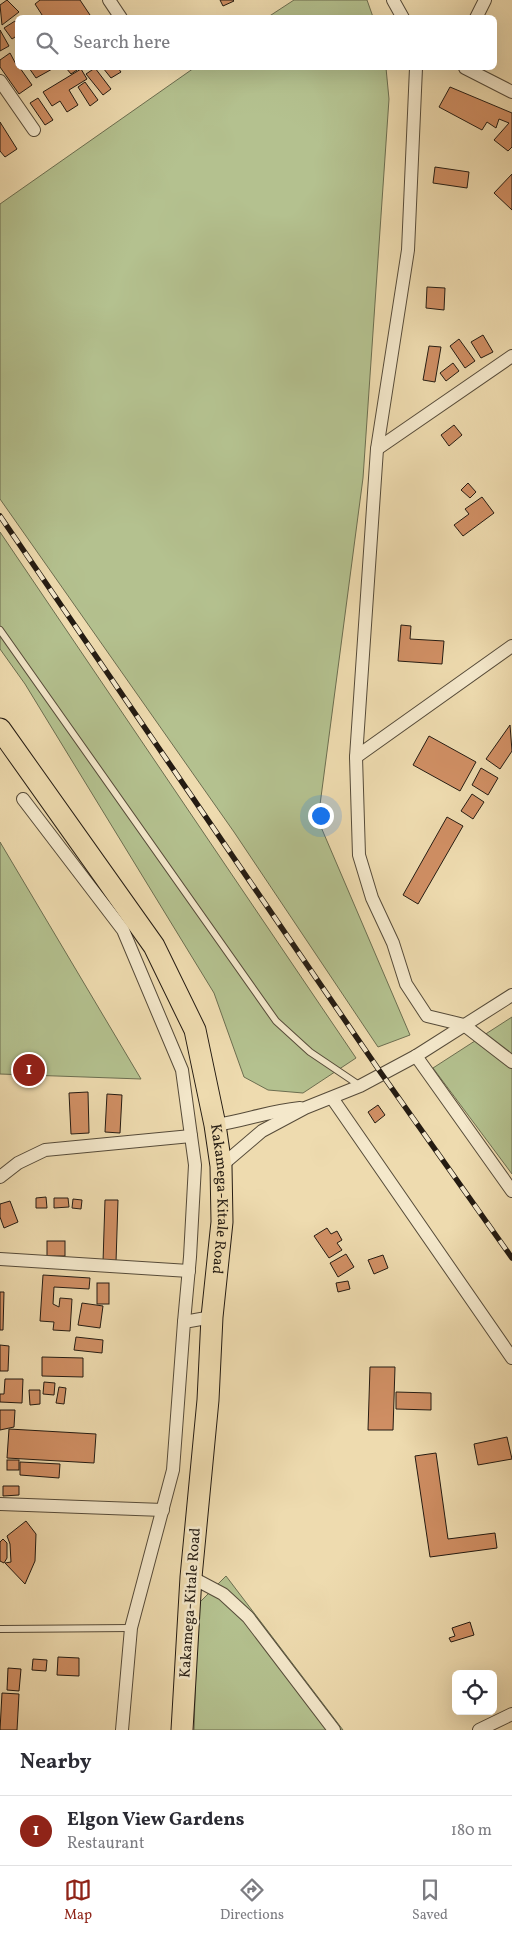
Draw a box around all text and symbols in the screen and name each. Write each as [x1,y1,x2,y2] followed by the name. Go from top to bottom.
[15,15,497,70] search box
[33,29,61,57] icon: search
[73,30,170,56] text: Search here
[308,803,334,829] your location
[13,1051,45,1089] pin: 1
[204,1122,233,1275] street label: Kakamega-Kitale Road
[175,1527,207,1679] street label: Kakamega-Kitale Road
[452,1670,497,1715] map controls
[452,1670,497,1715] button: locate
[20,1748,91,1777] text: Nearby
[67,1807,245,1833] text: Elgon View Gardens
[33,1820,39,1842] text: 1
[451,1820,492,1842] text: 180 m
[67,1833,145,1855] text: Restaurant
[64,1876,92,1925] tab: Map
[220,1876,284,1925] tab: Directions
[412,1876,448,1925] tab: Saved

